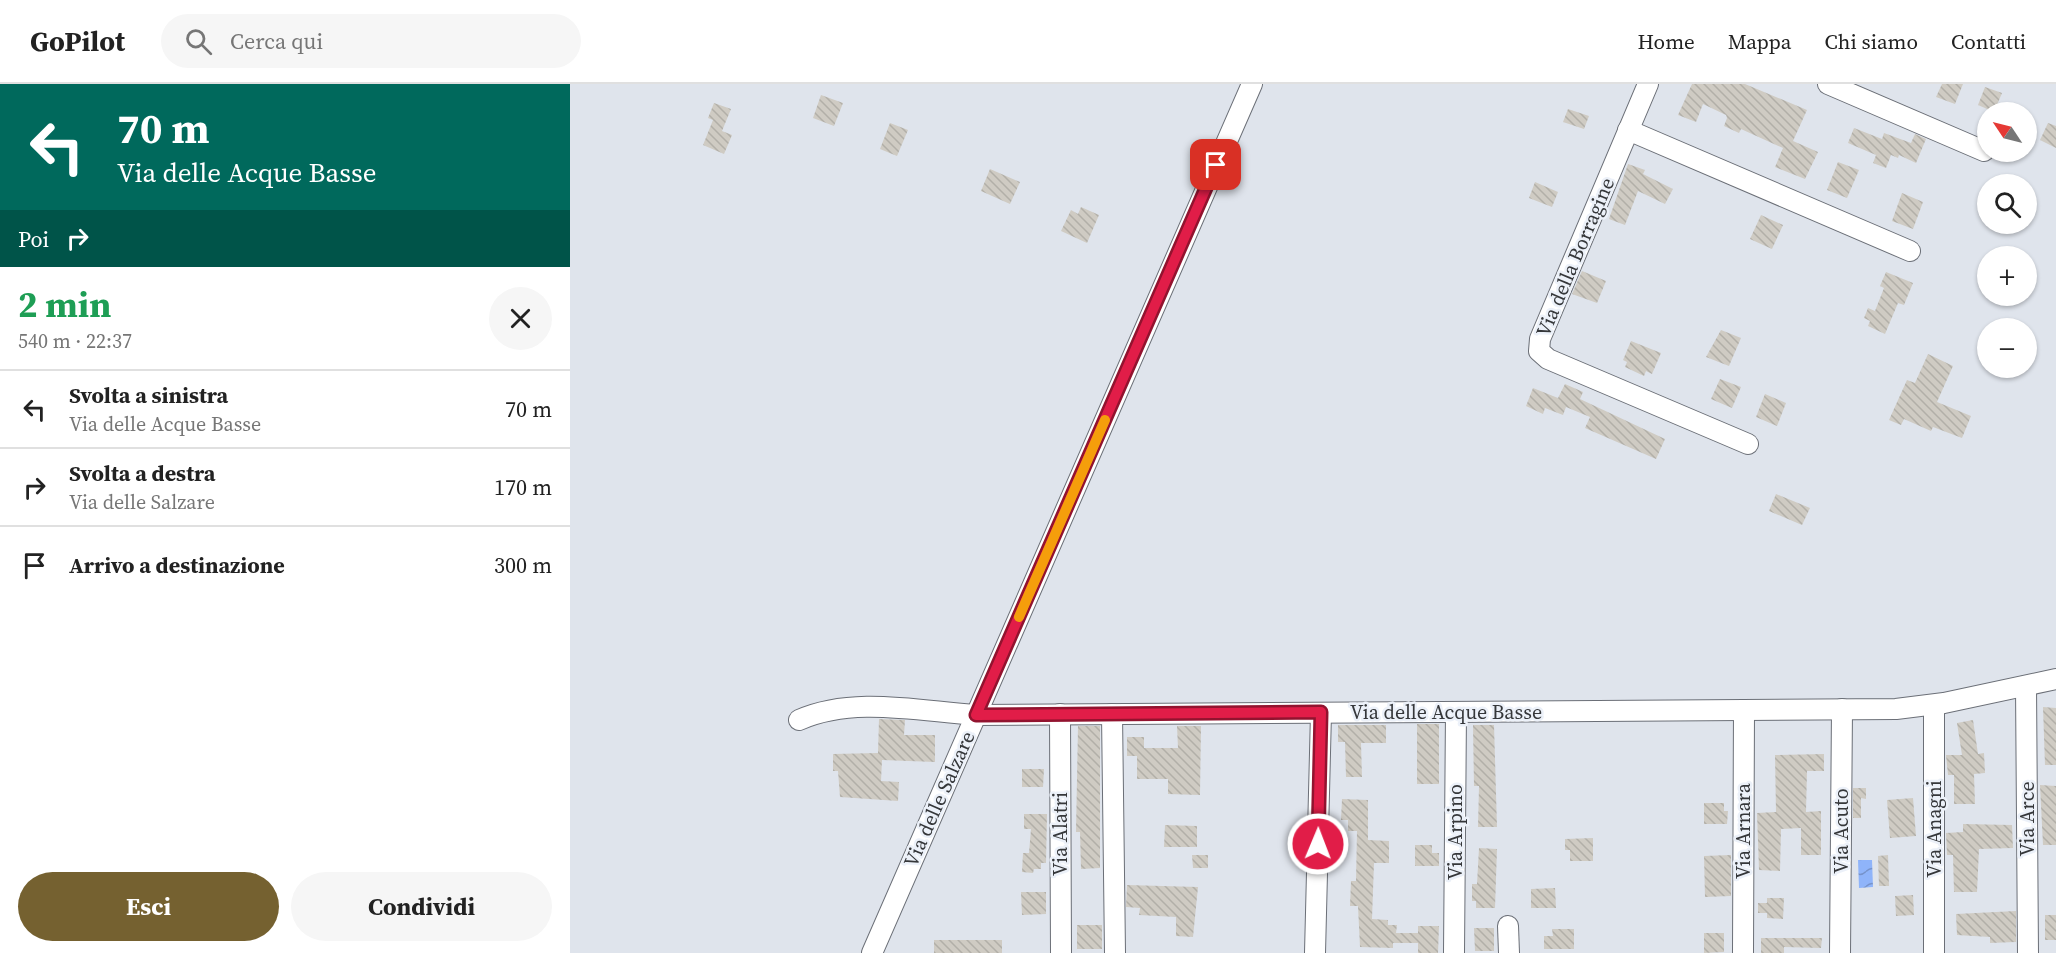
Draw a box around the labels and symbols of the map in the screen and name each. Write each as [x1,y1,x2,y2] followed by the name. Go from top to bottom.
[1977,102,2037,162] north arrow
[1190,139,1241,190] pin
[1529,173,1621,341] street label: Via della Borragine
[1350,698,1542,726] street label: Via delle Acque Basse
[897,727,981,871] street label: Via delle Salzare
[1920,780,1948,878] street label: Via Anagni
[2013,781,2041,857] street label: Via Arce
[1729,782,1757,879] street label: Via Arnara
[1441,784,1469,880] street label: Via Arpino
[1827,788,1855,874] street label: Via Acuto
[1046,792,1074,876] street label: Via Alatri
[1286,812,1350,876] position arrow

